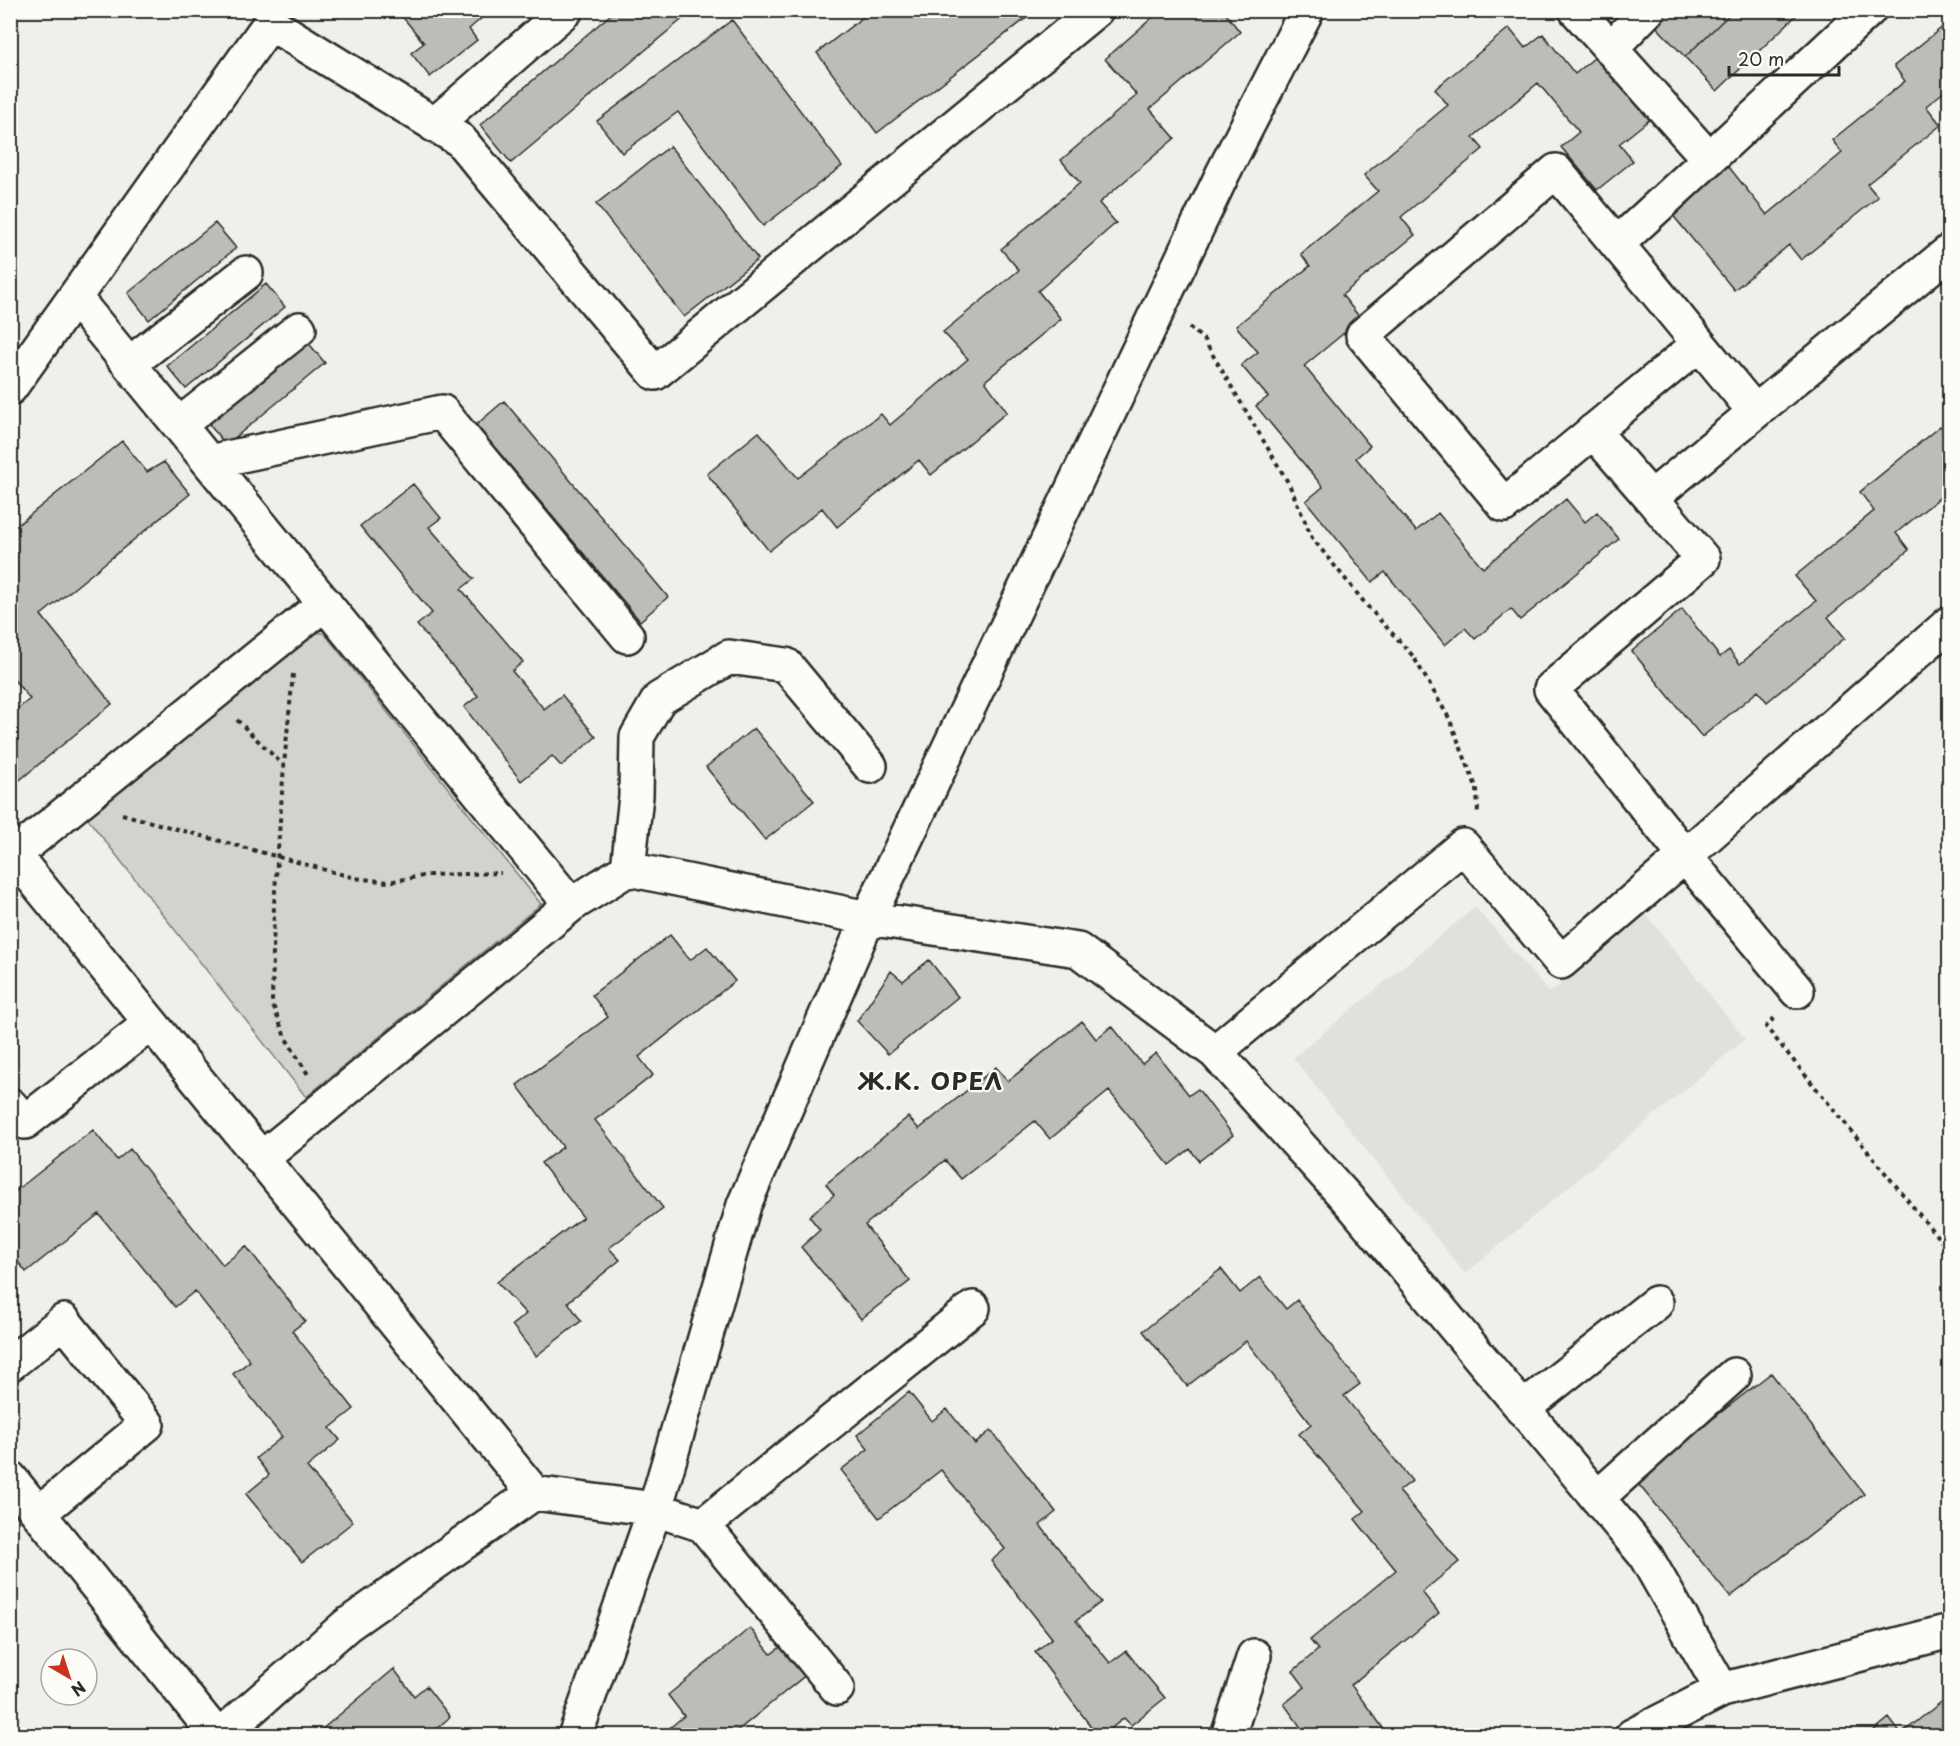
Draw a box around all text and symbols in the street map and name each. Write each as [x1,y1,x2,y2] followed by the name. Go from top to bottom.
[1729,39,1838,77] scale bar
[1738,45,1784,72] text: 20 m
[857,1062,1004,1098] district label: Ж.К. ОРЕЛ
[39,1647,99,1707] north arrow
[67,1676,92,1703] text: N

